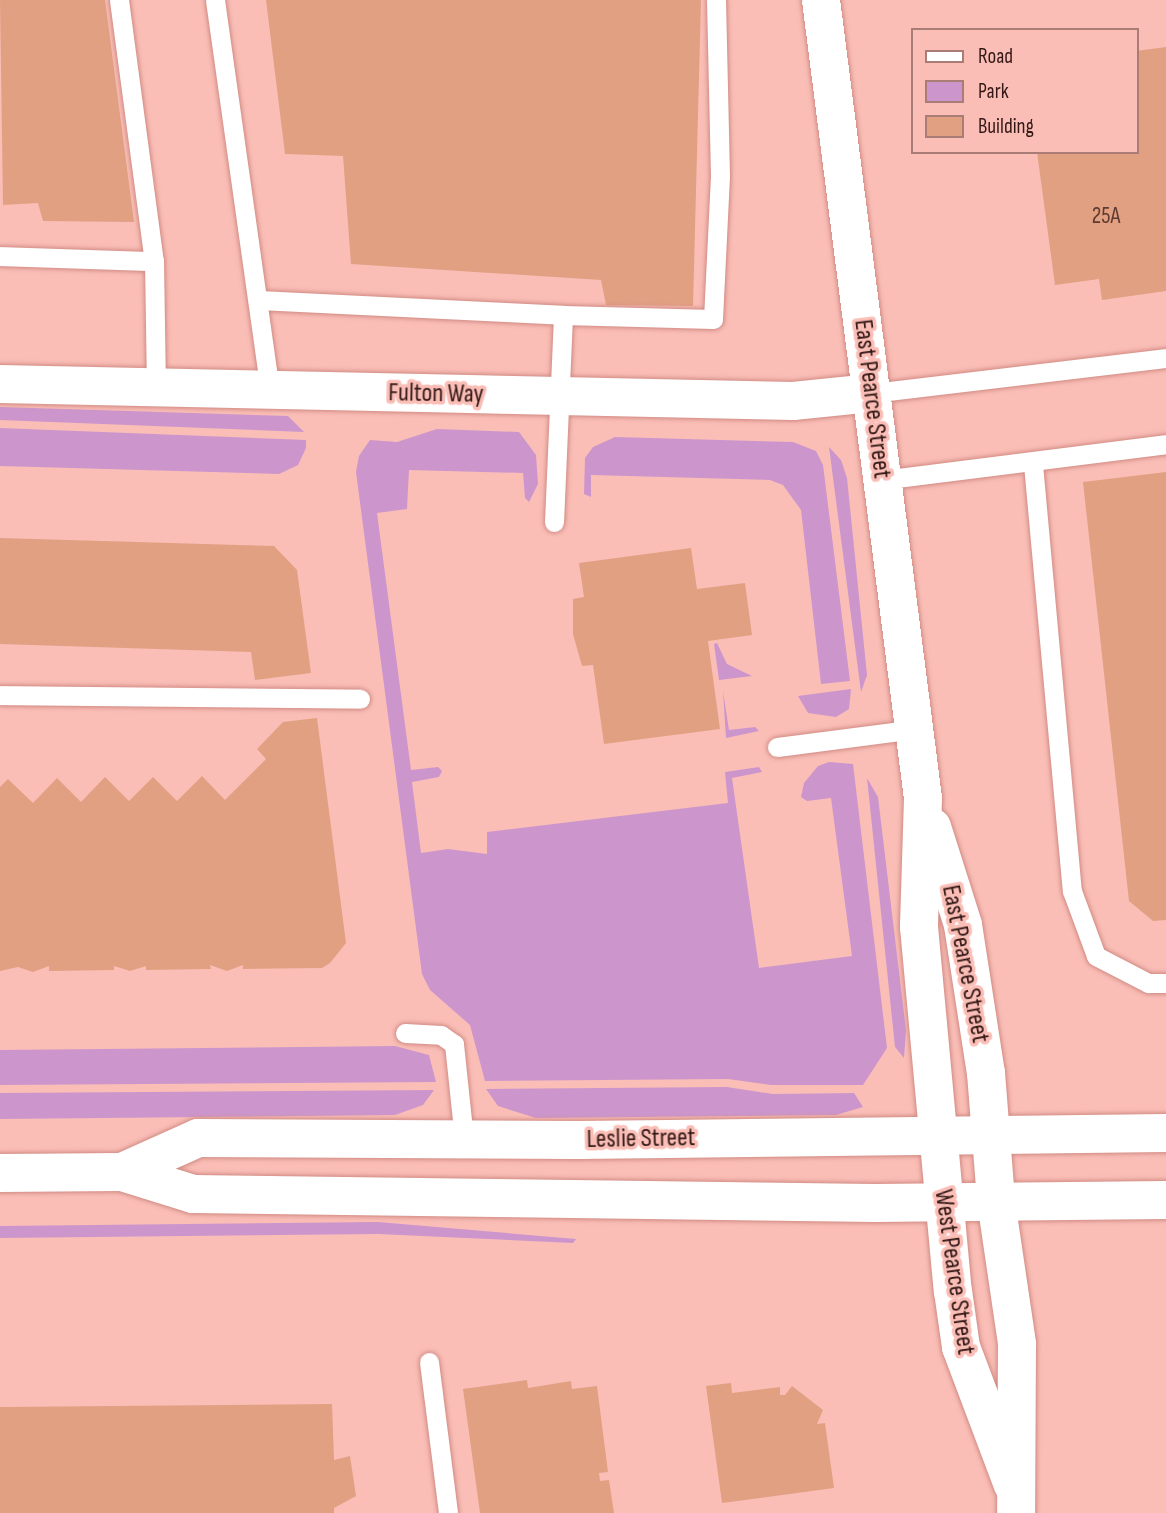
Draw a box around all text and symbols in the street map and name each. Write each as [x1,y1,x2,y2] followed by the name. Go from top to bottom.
[911,28,1138,154] legend
[978,44,1013,69] text: Road
[978,79,1009,104] text: Park
[978,114,1034,139] text: Building
[1092,202,1120,230] house number: 25A
[847,318,897,480] street label: East Pearce Street
[388,378,484,410] street label: Fulton Way
[934,883,996,1045] street label: East Pearce Street
[586,1122,696,1156] street label: Leslie Street
[927,1187,981,1357] street label: West Pearce Street

